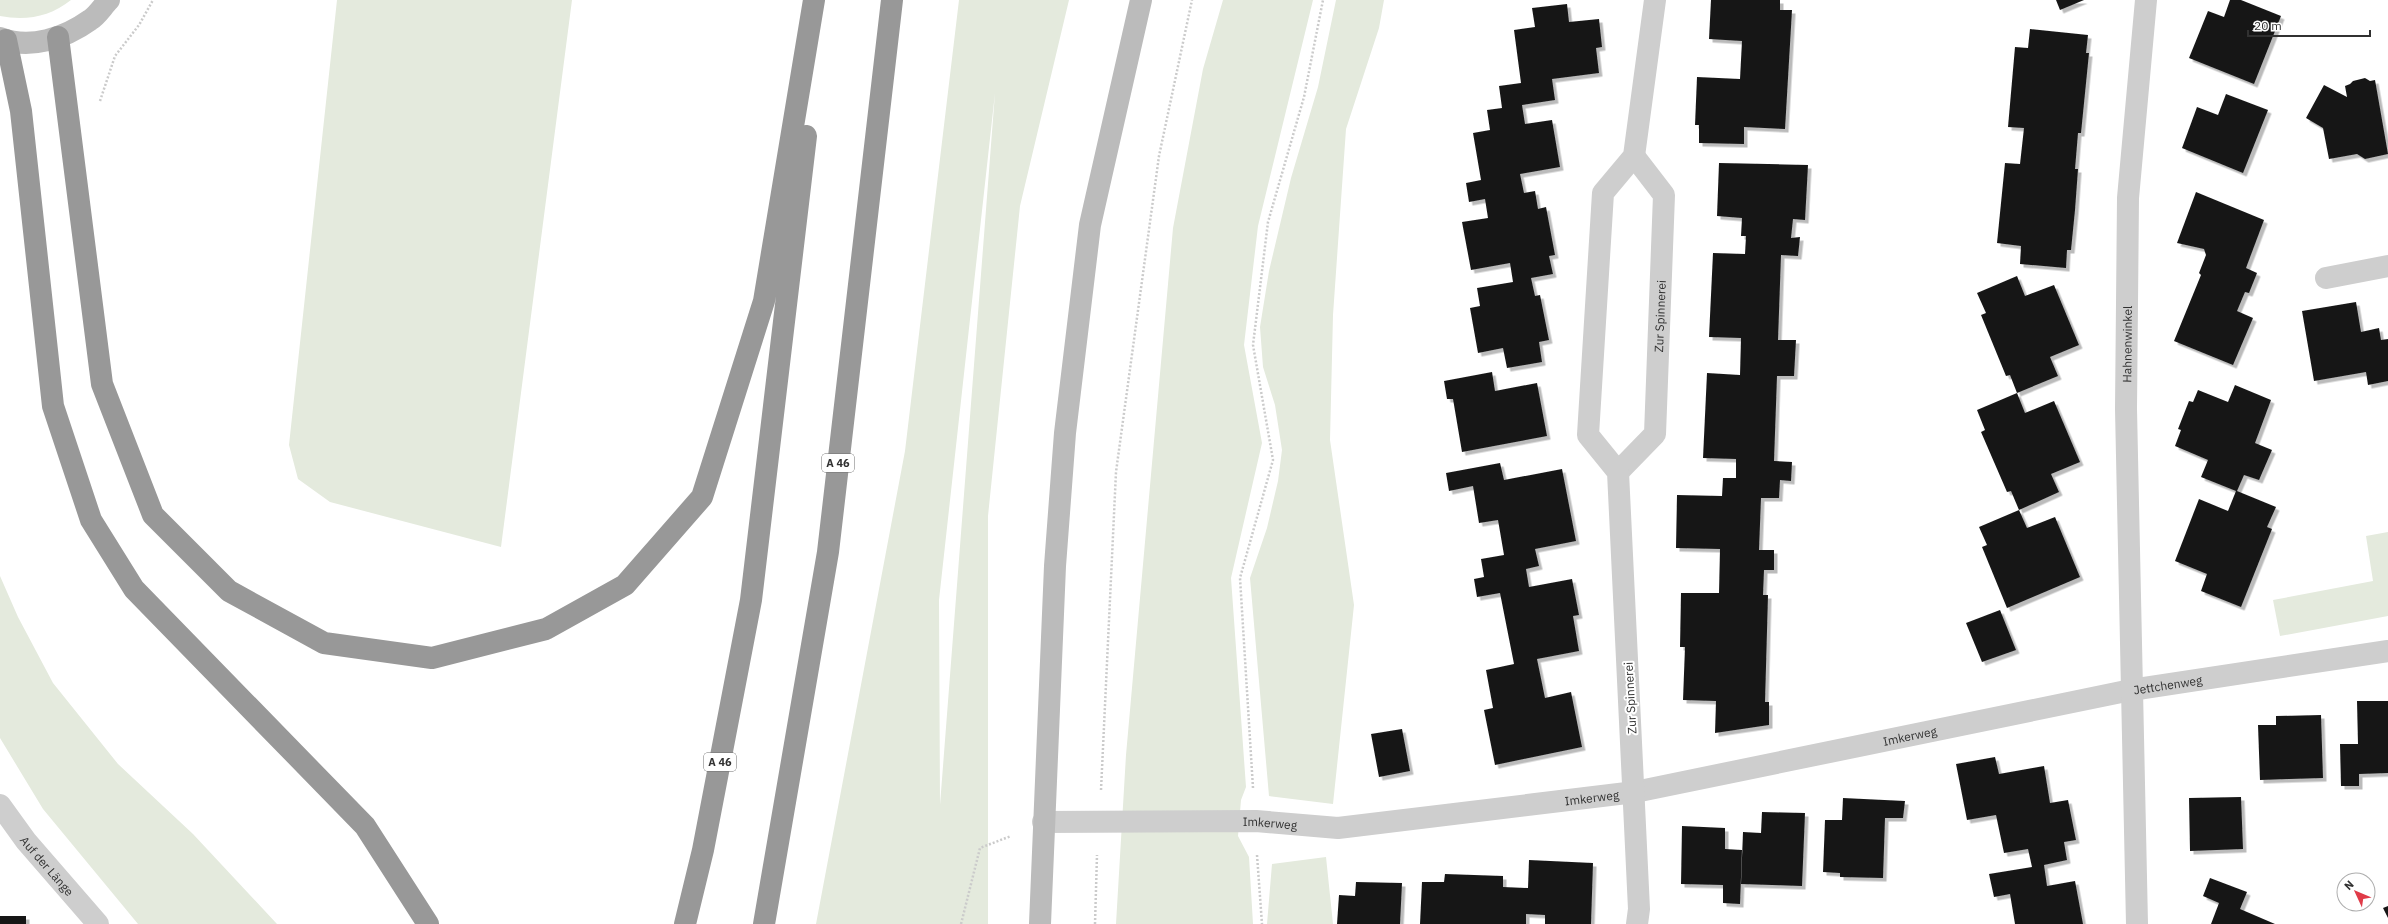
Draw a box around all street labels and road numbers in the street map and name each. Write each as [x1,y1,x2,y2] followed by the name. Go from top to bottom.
[1651,280,1668,352] street label: Zur Spinnerei
[2119,306,2134,383] street label: Hahnenwinkel
[822,454,854,472] road number: A 46
[1621,662,1639,734] street label: Zur Spinnerei
[2132,672,2204,697] street label: Jettchenweg
[1882,723,1939,748] street label: Imkerweg
[704,753,736,771] road number: A 46
[1564,786,1620,808] street label: Imkerweg
[1243,813,1298,832] street label: Imkerweg
[17,833,78,899] street label: Auf der Länge

